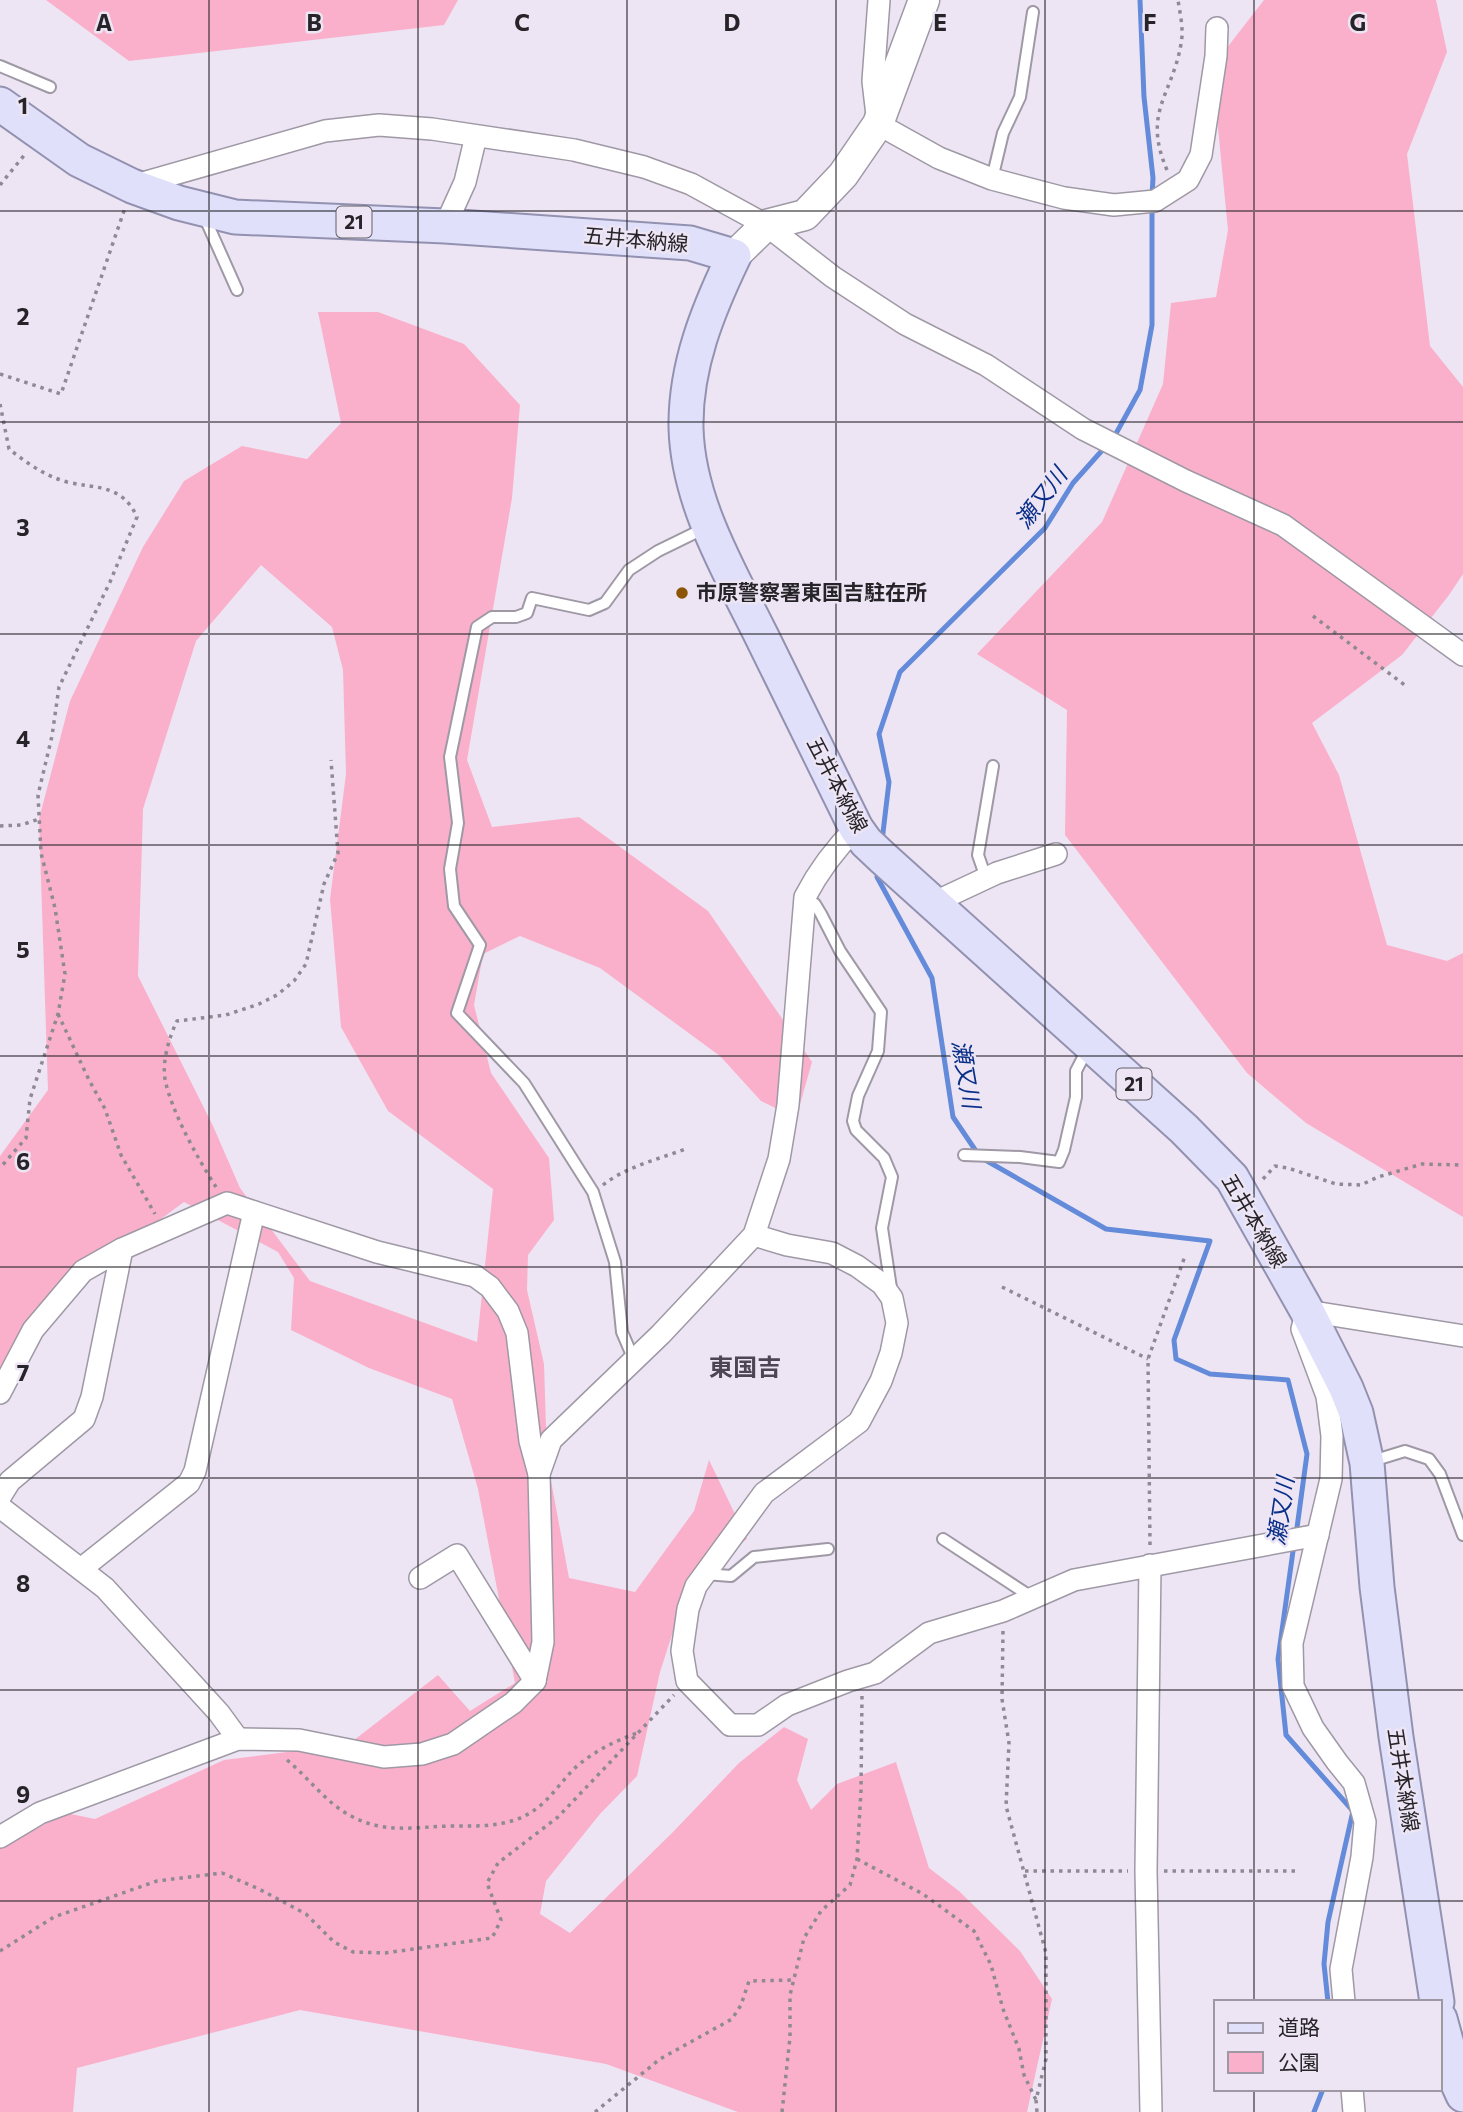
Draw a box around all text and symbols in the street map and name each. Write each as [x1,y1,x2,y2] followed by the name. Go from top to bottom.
[96,8,113,36] text: A
[306,8,322,36] text: B
[514,8,530,36] text: C
[724,8,741,36] text: D
[933,8,947,36] text: E
[1143,8,1157,36] text: F
[1350,8,1366,36] text: G
[18,91,28,119] text: 1
[336,206,372,238] road number: 21
[583,221,690,256] street label: 五井本納線
[16,302,30,330] text: 2
[1008,459,1074,533] water label: 瀬又川
[16,513,30,541] text: 3
[696,579,927,604] place label: 市原警察署東国吉駐在所
[674,585,690,601] marker: 市原警察署東国吉駐在所
[16,724,30,752] text: 4
[803,732,874,837] street label: 五井本納線
[16,935,30,963] text: 5
[947,1037,987,1113] water label: 瀬又川
[1116,1068,1152,1100] road number: 21
[16,1147,30,1175] text: 6
[1218,1169,1293,1272] street label: 五井本納線
[709,1352,781,1381] district label: 東国吉
[17,1358,29,1386] text: 7
[1261,1472,1299,1547] water label: 瀬又川
[16,1569,30,1597] text: 8
[1384,1726,1425,1834] street label: 五井本納線
[16,1780,30,1808] text: 9
[1214,2000,1442,2091] legend
[1278,2014,1320,2039] text: 道路
[1278,2049,1320,2074] text: 公園

